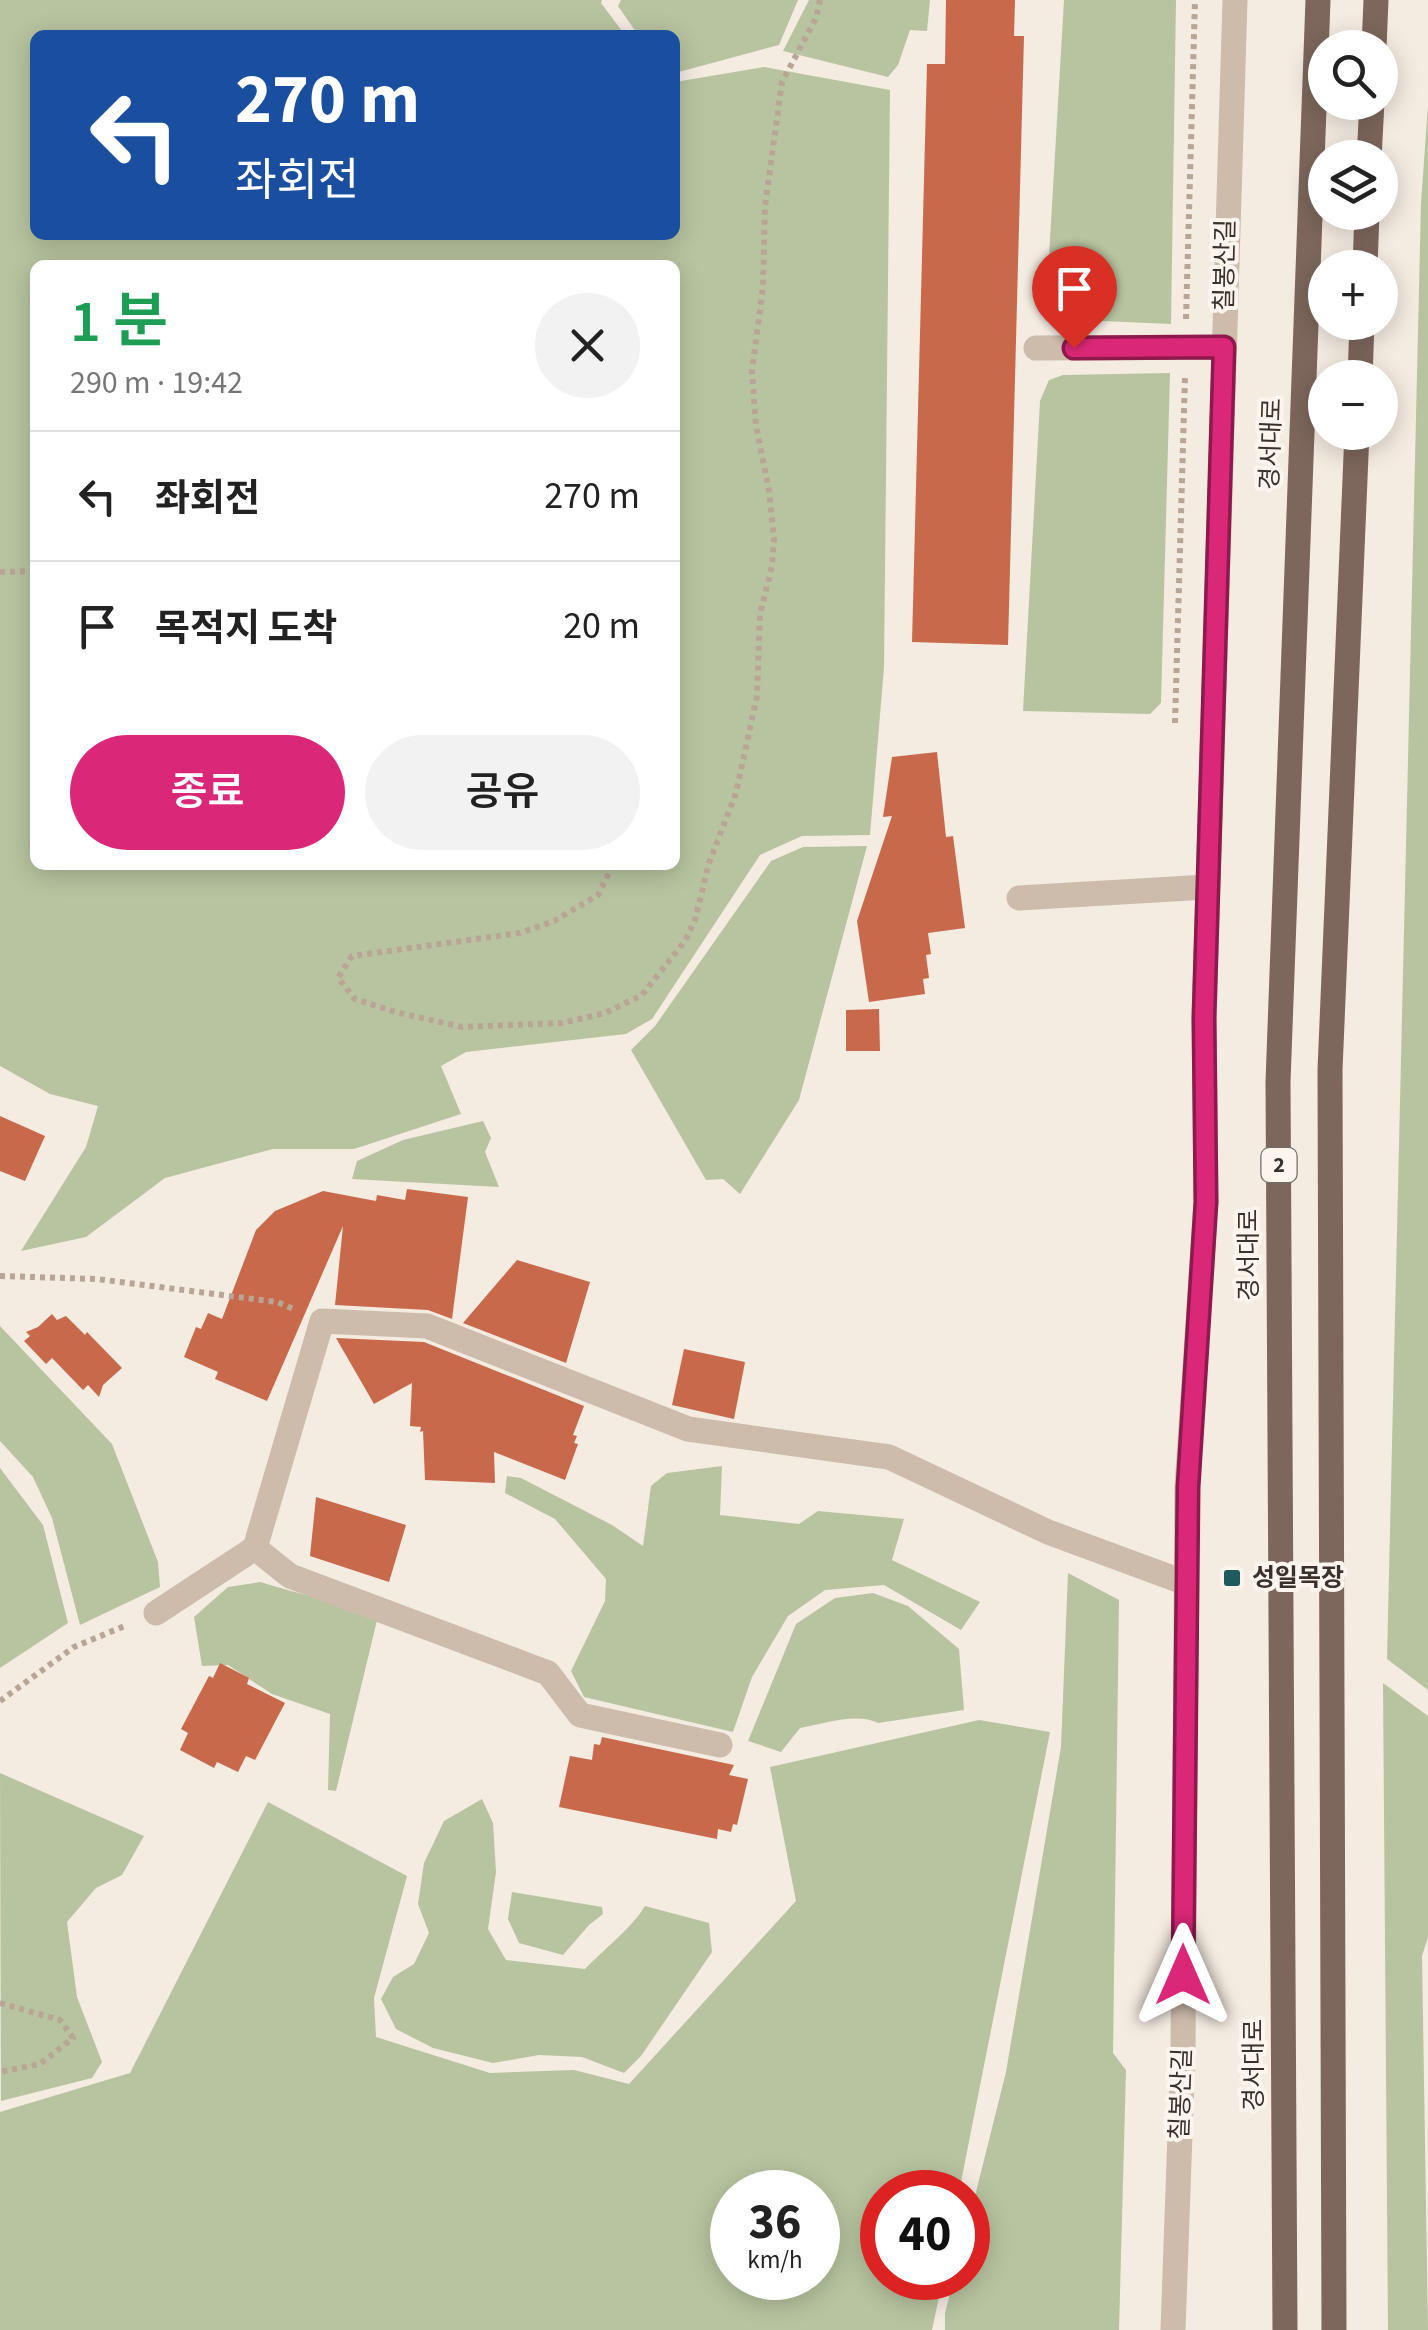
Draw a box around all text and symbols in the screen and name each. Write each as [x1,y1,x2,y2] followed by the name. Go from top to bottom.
[1308,30,1398,450] map controls
[1308,30,1398,120] button: search
[235,50,420,150] text: 270 m
[70,70,200,200] icon: left
[1308,140,1398,230] button: layers
[235,149,359,213] text: 좌회전
[1206,219,1244,311] street label: 칠봉산길
[1032,246,1117,349] pin
[1308,250,1398,340] button: +
[1047,261,1102,316] icon: arrive
[70,280,168,365] text: 1 분
[535,293,640,398] button: close
[70,360,243,406] text: 290 m · 19:42
[1308,360,1398,450] button: −
[1251,397,1291,491] street label: 경서대로
[70,469,125,524] icon: left
[544,469,640,523] text: 270 m
[155,472,260,526] text: 좌회전
[70,599,125,654] icon: arrive
[563,599,640,653] text: 20 m
[155,602,337,656] text: 목적지 도착
[70,735,345,850] button: 종료
[365,735,640,850] button: 공유
[1262,1148,1296,1182] road number: 2
[1231,1209,1267,1301] street label: 경서대로
[1252,1560,1344,1596] place label: 성일목장
[1221,1567,1243,1589] marker: 성일목장
[1131,1923,1235,2027] position arrow
[1236,2019,1272,2111] street label: 경서대로
[1161,2047,1201,2141] street label: 칠봉산길
[860,2170,990,2300] speed limit sign: 40
[749,2187,801,2258] text: 36
[747,2242,803,2278] text: km/h

